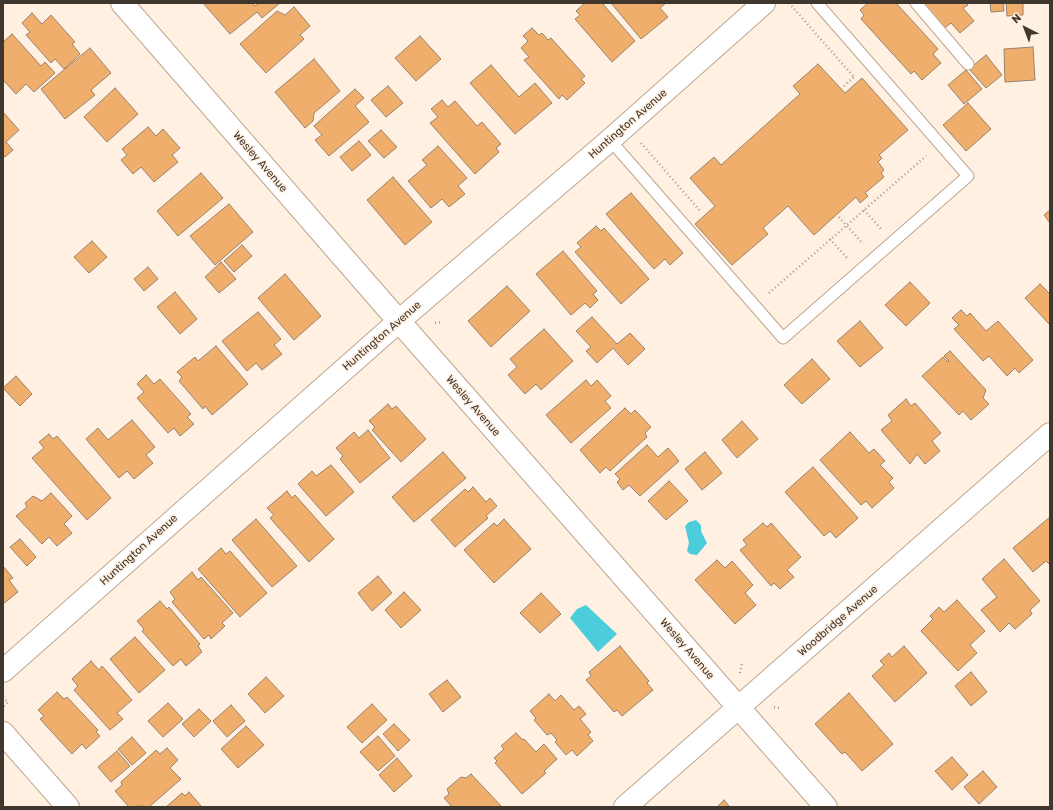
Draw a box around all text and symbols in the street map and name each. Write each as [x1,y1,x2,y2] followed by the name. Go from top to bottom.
[1005,8,1045,48] north arrow
[1009,11,1024,26] text: N
[586,86,670,162] street label: Huntington Avenue
[230,129,290,195] street label: Wesley Avenue
[340,298,424,374] street label: Huntington Avenue
[443,373,503,439] street label: Wesley Avenue
[98,512,180,588] street label: Huntington Avenue
[795,583,881,659] street label: Woodbridge Avenue
[657,616,717,682] street label: Wesley Avenue

